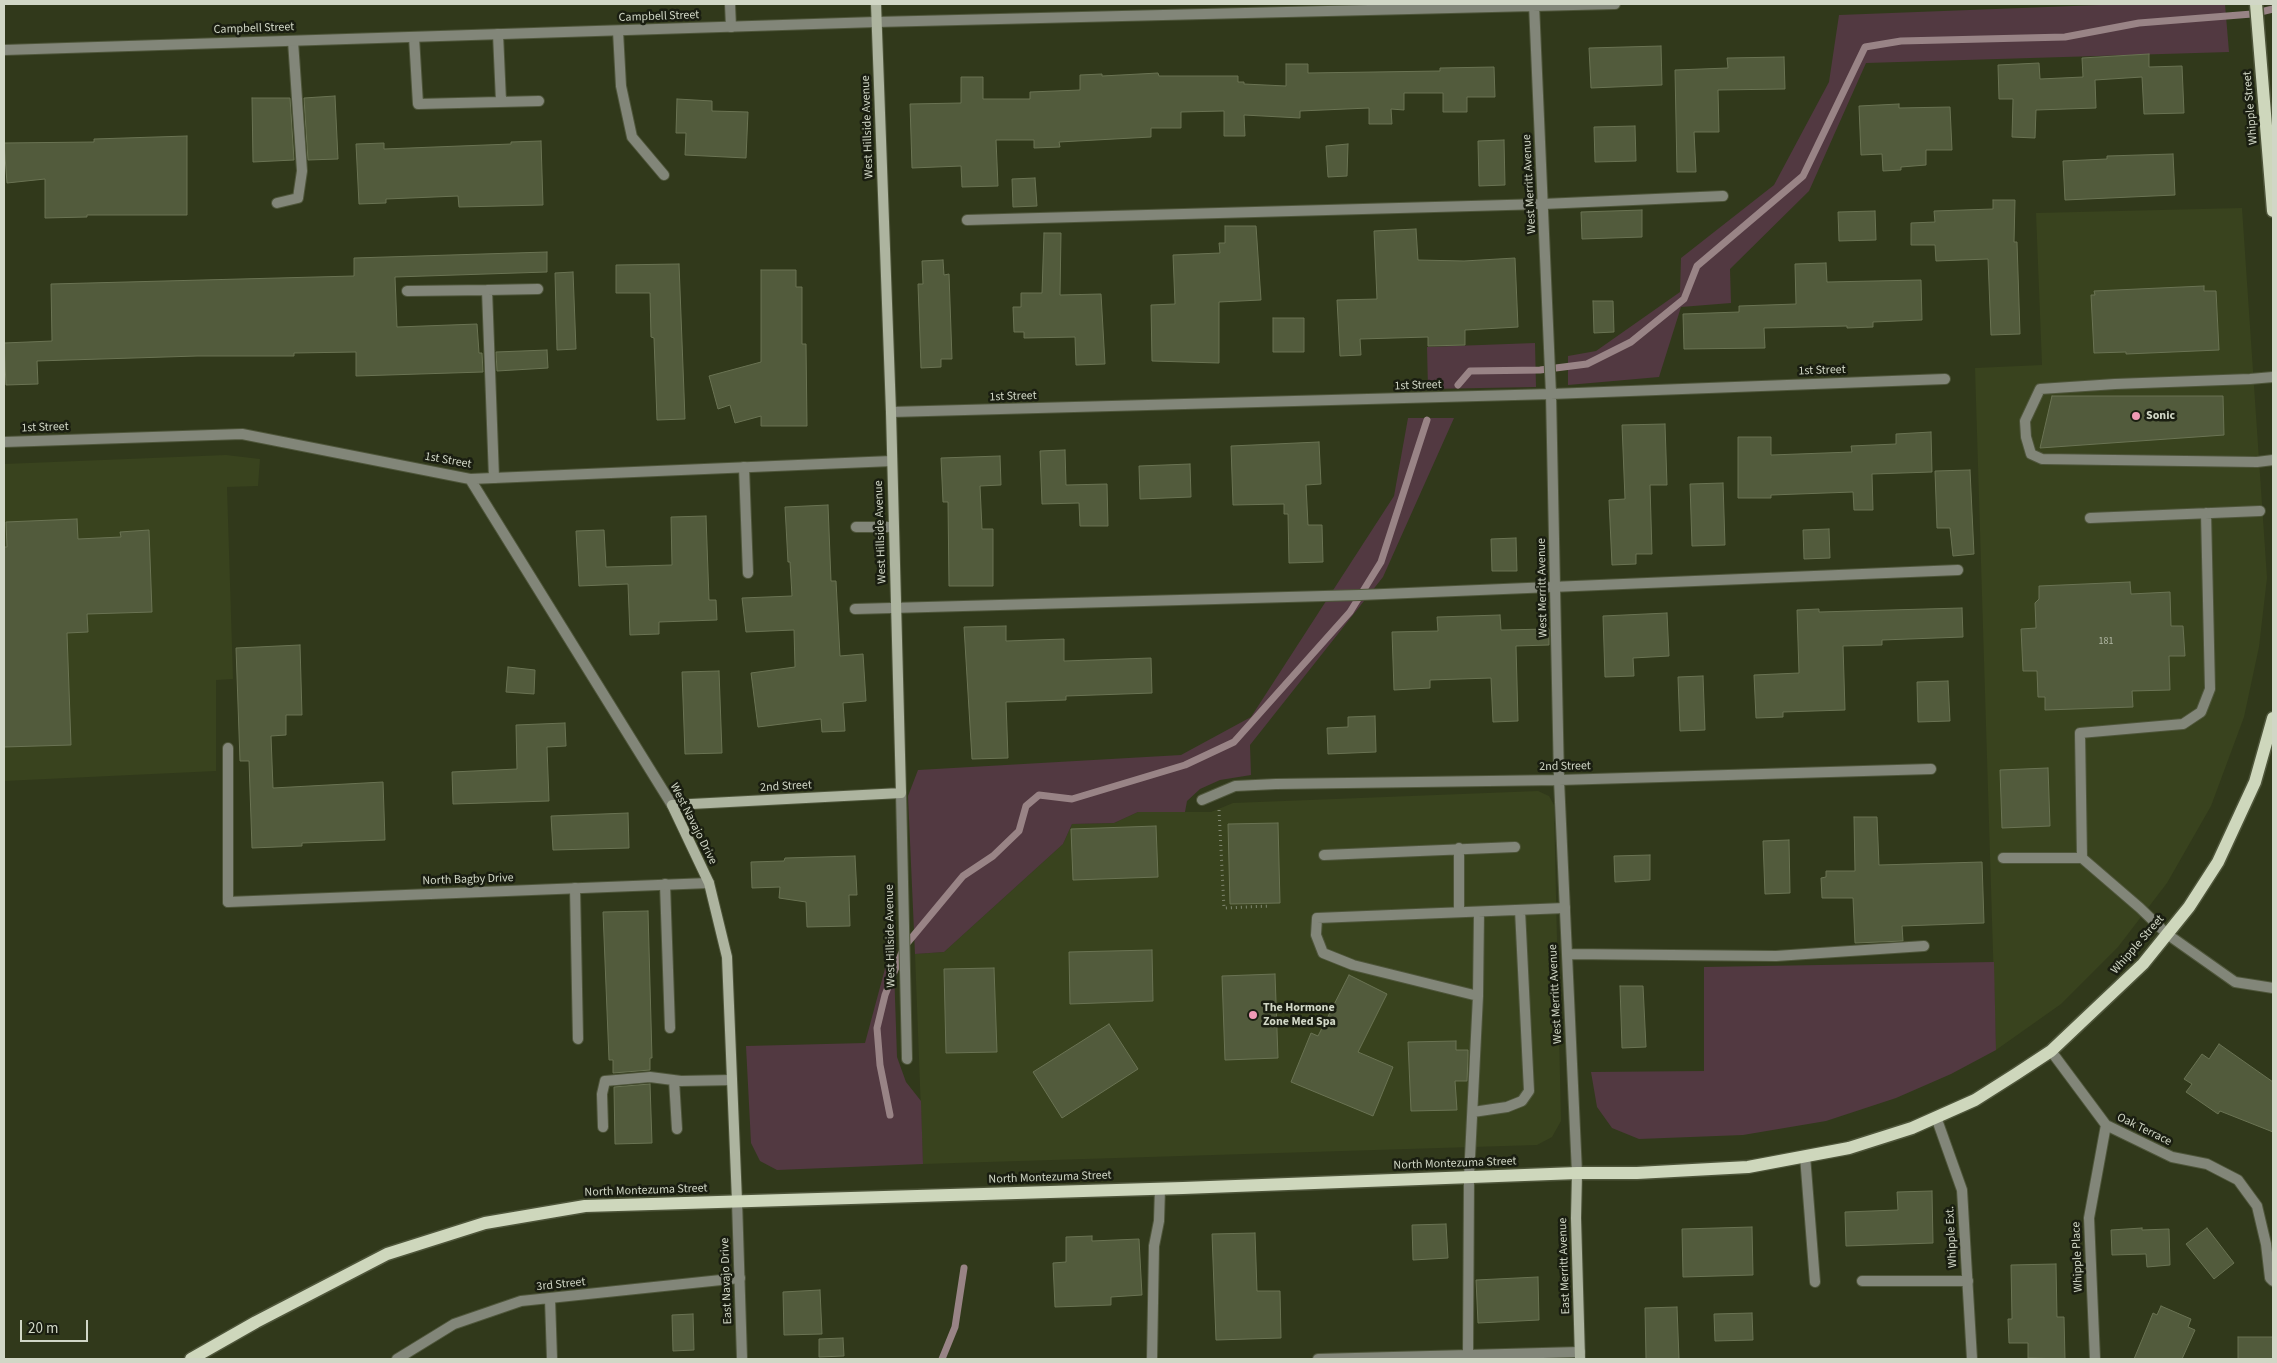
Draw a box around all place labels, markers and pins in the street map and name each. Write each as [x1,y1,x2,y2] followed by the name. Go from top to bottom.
[2146,409,2175,423] place label: Sonic
[2130,410,2142,422] marker: Sonic
[1263,1001,1336,1029] place label: The Hormone Zone Med Spa
[1247,1009,1259,1021] marker: The Hormone Zone Med Spa

